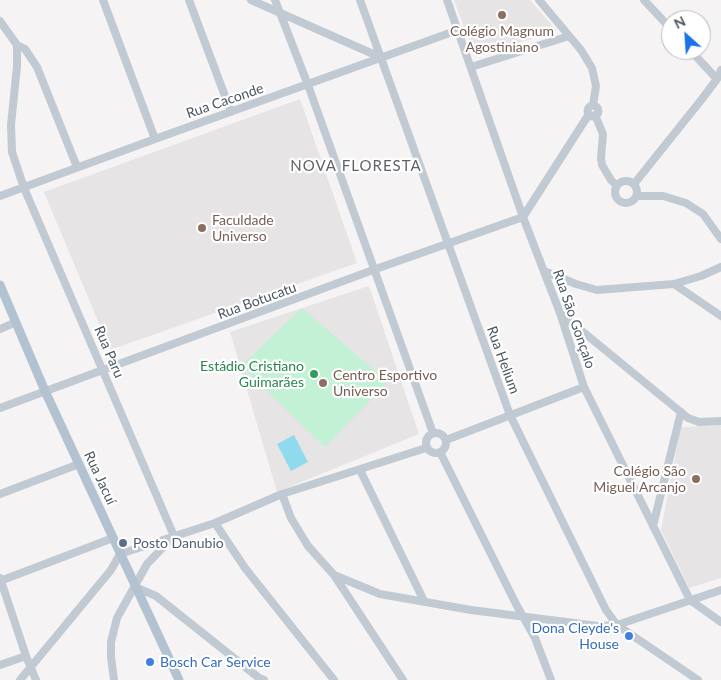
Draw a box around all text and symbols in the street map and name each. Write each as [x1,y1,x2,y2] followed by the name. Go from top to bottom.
[496,9,508,21] marker: Colégio Magnum Agostiniano
[661,10,711,60] north arrow
[671,12,688,32] text: N
[450,23,554,56] place label: Colégio Magnum Agostiniano
[184,80,266,122] street label: Rua Caconde
[289,157,423,175] district label: NOVA FLORESTA
[212,212,274,244] place label: Faculdade Universo
[196,222,208,234] marker: Faculdade Universo
[549,267,599,371] street label: Rua São Gonçalo
[215,279,299,323] street label: Rua Botucatu
[91,323,127,381] street label: Rua Paru
[483,324,523,396] street label: Rua Helium
[200,358,304,391] place label: Estádio Cristiano Guimarães
[333,367,437,400] place label: Centro Esportivo Universo
[308,368,320,380] marker: Estádio Cristiano Guimarães
[317,377,329,389] marker: Centro Esportivo Universo
[80,448,120,508] street label: Rua Jacuí
[593,463,686,496] place label: Colégio São Miguel Arcanjo
[690,473,702,485] marker: Colégio São Miguel Arcanjo
[133,535,224,551] place label: Posto Danubio
[117,537,129,549] marker: Posto Danubio
[531,620,619,652] place label: Dona Cleyde's House
[623,630,635,642] marker: Dona Cleyde's House
[160,654,271,670] place label: Bosch Car Service
[144,656,156,668] marker: Bosch Car Service

